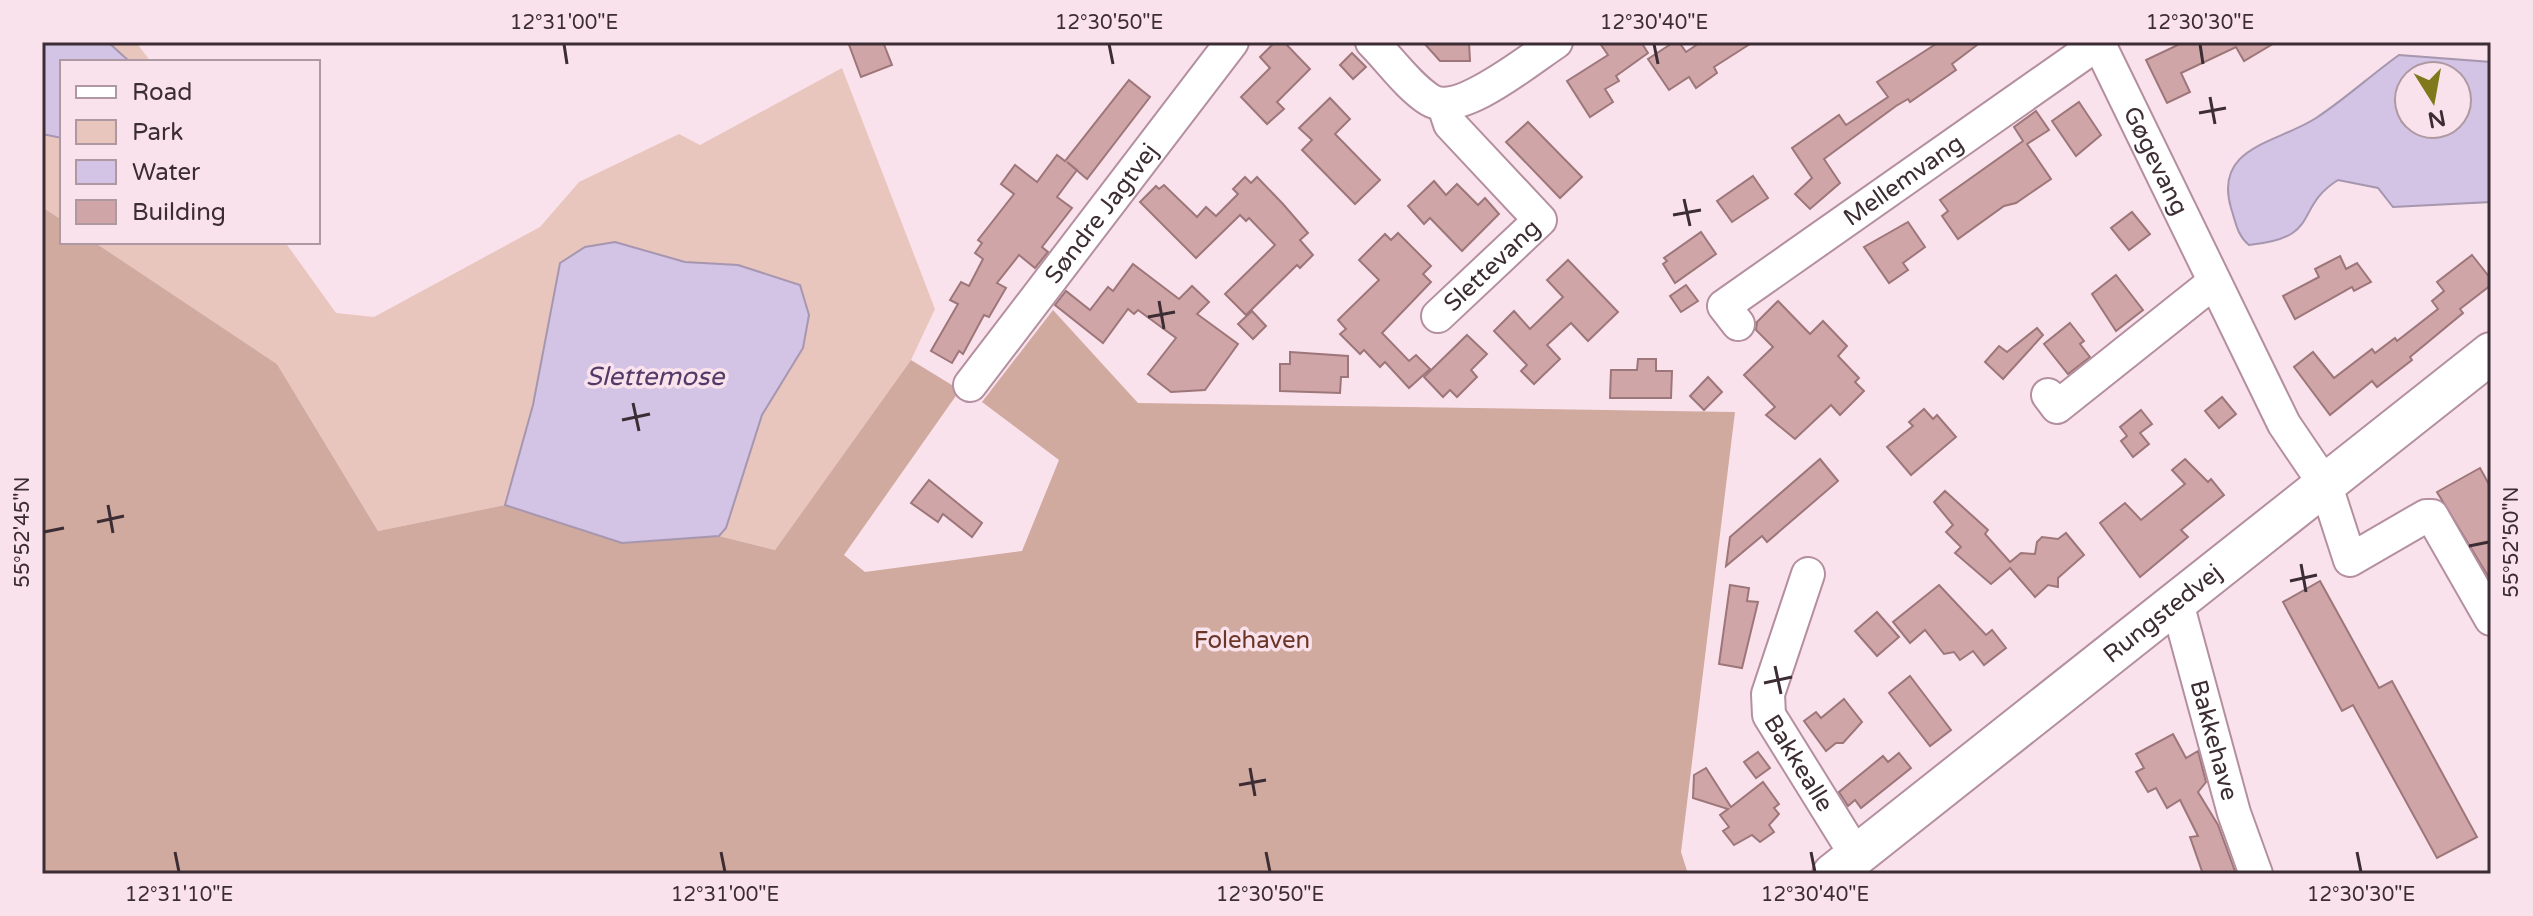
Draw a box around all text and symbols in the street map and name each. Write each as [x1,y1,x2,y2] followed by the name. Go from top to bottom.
[510,11,618,35] text: 12°31'00"E
[1055,11,1163,35] text: 12°30'50"E
[1600,11,1708,35] text: 12°30'40"E
[2146,11,2254,35] text: 12°30'30"E
[60,60,320,244] legend
[2393,60,2473,140] north arrow
[132,78,192,107] text: Road
[2117,102,2194,220] street label: Gøgevang
[2425,104,2448,133] text: N
[132,118,183,147] text: Park
[1838,128,1969,232] street label: Mellemvang
[1039,138,1164,290] street label: Søndre Jagtvej
[132,158,201,187] text: Water
[132,198,226,227] text: Building
[1438,213,1546,318] street label: Slettevang
[586,361,725,392] water label: Slettemose
[11,476,35,588] text: 55°52'45"N
[2500,486,2524,598] text: 55°52'50"N
[2098,558,2228,669] street label: Rungstedvej
[1194,626,1310,655] park label: Folehaven
[2184,677,2244,804] street label: Bakkehave
[1757,709,1839,817] street label: Bakkealle
[125,883,233,907] text: 12°31'10"E
[671,883,779,907] text: 12°31'00"E
[1216,883,1324,907] text: 12°30'50"E
[1761,883,1869,907] text: 12°30'40"E
[2307,883,2415,907] text: 12°30'30"E

